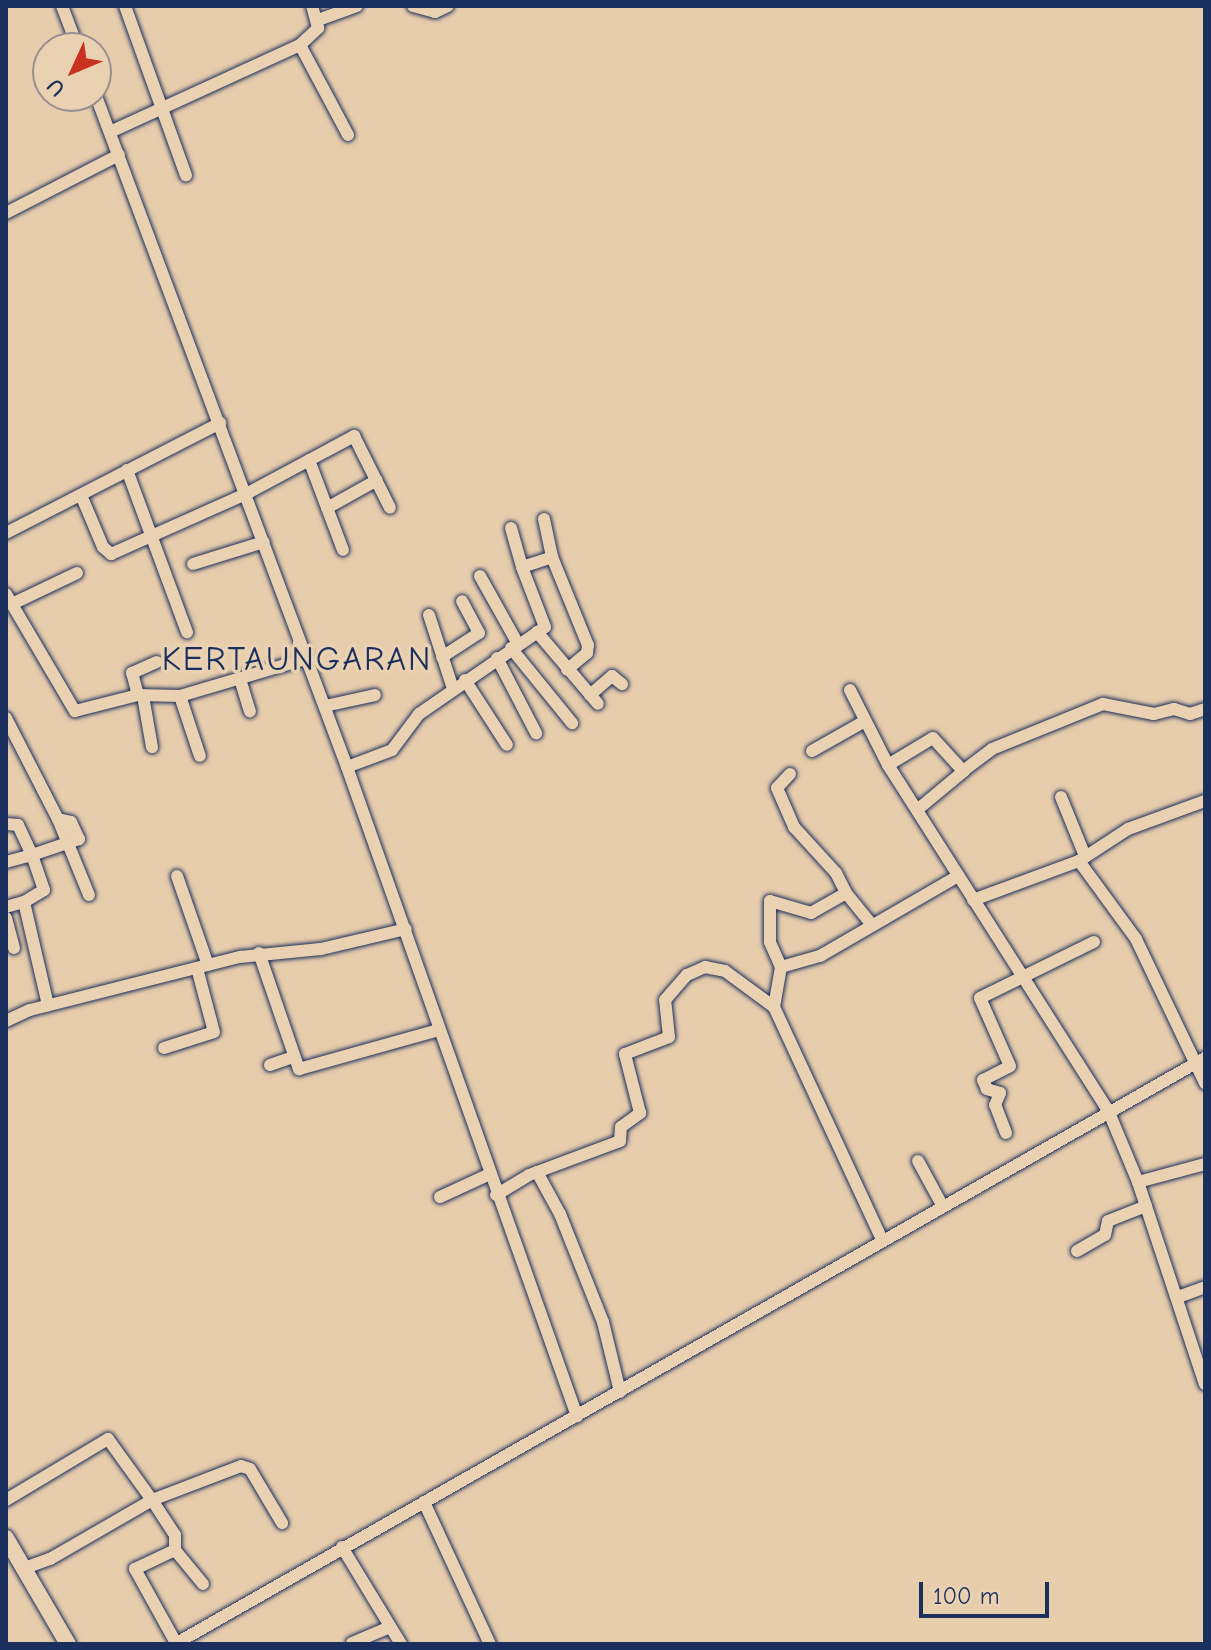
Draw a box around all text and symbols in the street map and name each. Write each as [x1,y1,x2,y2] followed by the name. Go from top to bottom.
[32,32,112,112] north arrow
[42,73,71,102] text: U
[162,640,432,680] district label: KERTAUNGARAN
[923,1566,1053,1616] scale bar
[933,1582,1000,1610] text: 100 m

